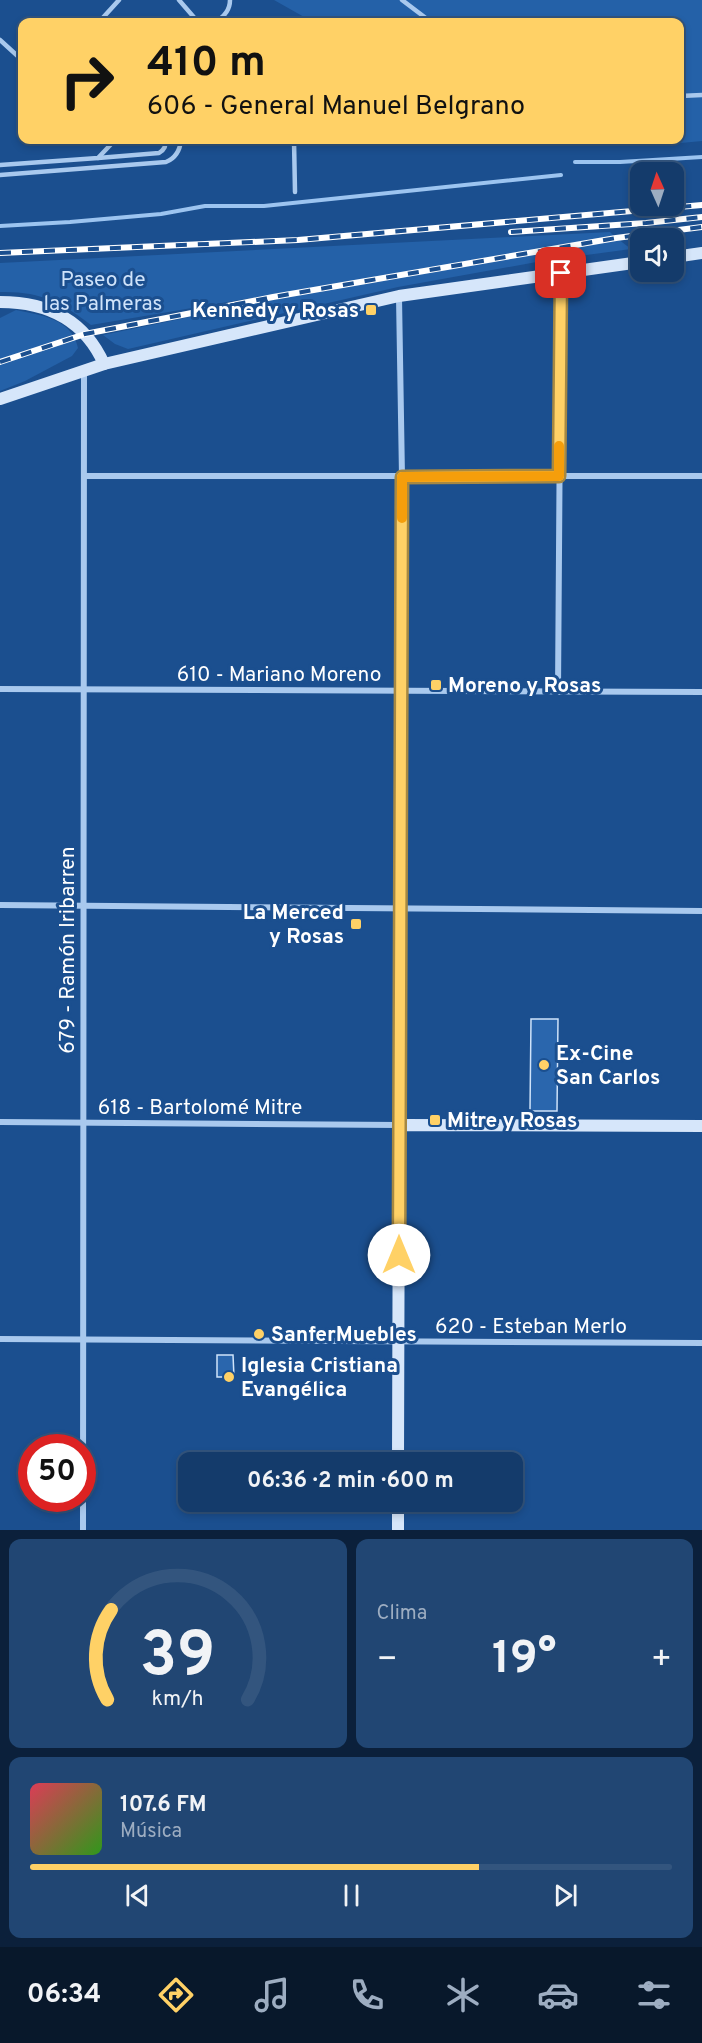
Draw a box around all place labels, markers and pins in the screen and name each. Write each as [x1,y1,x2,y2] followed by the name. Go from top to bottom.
[535,247,586,298] pin
[192,298,359,325] place label: Kennedy y Rosas
[364,303,378,317] marker: Kennedy y Rosas
[448,673,601,700] place label: Moreno y Rosas
[429,678,443,692] marker: Moreno y Rosas
[243,900,344,951] place label: La Merced y Rosas
[349,917,363,931] marker: La Merced y Rosas
[556,1041,660,1092] place label: Ex-Cine San Carlos
[537,1058,551,1072] marker: Ex-Cine San Carlos
[447,1108,577,1135] place label: Mitre y Rosas
[428,1113,442,1127] marker: Mitre y Rosas
[271,1322,417,1349] place label: SanferMuebles
[252,1327,266,1341] marker: SanferMuebles
[241,1353,398,1404] place label: Iglesia Cristiana Evangélica
[222,1370,236,1384] marker: Iglesia Cristiana Evangélica

